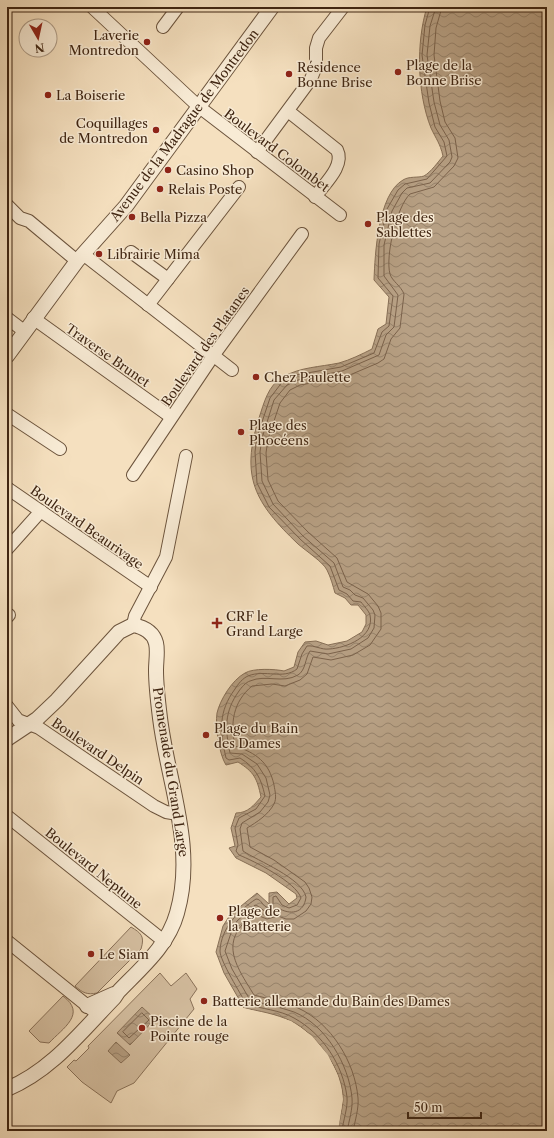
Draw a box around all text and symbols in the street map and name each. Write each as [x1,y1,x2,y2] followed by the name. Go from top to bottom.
[18,18,58,58] north arrow
[106,26,262,225] street label: Avenue de la Madrague de Montredon
[69,27,139,58] place label: Laverie Montredon
[142,37,152,47] marker: Laverie Montredon
[33,40,45,56] text: N
[406,57,481,88] place label: Plage de la Bonne Brise
[297,59,372,90] place label: Résidence Bonne Brise
[393,67,403,77] marker: Plage de la Bonne Brise
[284,69,294,79] marker: Résidence Bonne Brise
[56,87,125,103] place label: La Boiserie
[43,90,53,100] marker: La Boiserie
[221,105,333,195] street label: Boulevard Colombet
[59,115,148,146] place label: Coquillages de Montredon
[151,125,161,135] marker: Coquillages de Montredon
[176,162,254,178] place label: Casino Shop
[163,165,173,175] marker: Casino Shop
[168,181,242,197] place label: Relais Poste
[155,184,165,194] marker: Relais Poste
[140,209,207,225] place label: Bella Pizza
[376,209,434,240] place label: Plage des Sablettes
[127,212,137,222] marker: Bella Pizza
[363,219,373,229] marker: Plage des Sablettes
[107,246,200,262] place label: Librairie Mima
[94,249,104,259] marker: Librairie Mima
[158,283,253,409] street label: Boulevard des Platanes
[63,320,154,390] street label: Traverse Brunet
[264,369,350,385] place label: Chez Paulette
[251,372,261,382] marker: Chez Paulette
[249,417,309,448] place label: Plage des Phocéens
[236,427,246,437] marker: Plage des Phocéens
[27,482,147,572] street label: Boulevard Beaurivage
[226,608,303,639] place label: CRF le Grand Large
[211,617,223,629] marker: CRF le Grand Large
[150,686,192,858] street label: Promenade du Grand Large
[49,714,147,788] street label: Boulevard Delpin
[214,720,298,751] place label: Plage du Bain des Dames
[201,730,211,740] marker: Plage du Bain des Dames
[42,824,146,912] street label: Boulevard Neptune
[228,903,291,934] place label: Plage de la Batterie
[215,913,225,923] marker: Plage de la Batterie
[99,946,149,962] place label: Le Siam
[86,949,96,959] marker: Le Siam
[212,993,450,1009] place label: Batterie allemande du Bain des Dames
[199,996,209,1006] marker: Batterie allemande du Bain des Dames
[150,1013,229,1044] place label: Piscine de la Pointe rouge
[137,1023,147,1033] marker: Piscine de la Pointe rouge
[408,1094,481,1120] scale bar
[414,1100,443,1115] text: 50 m

